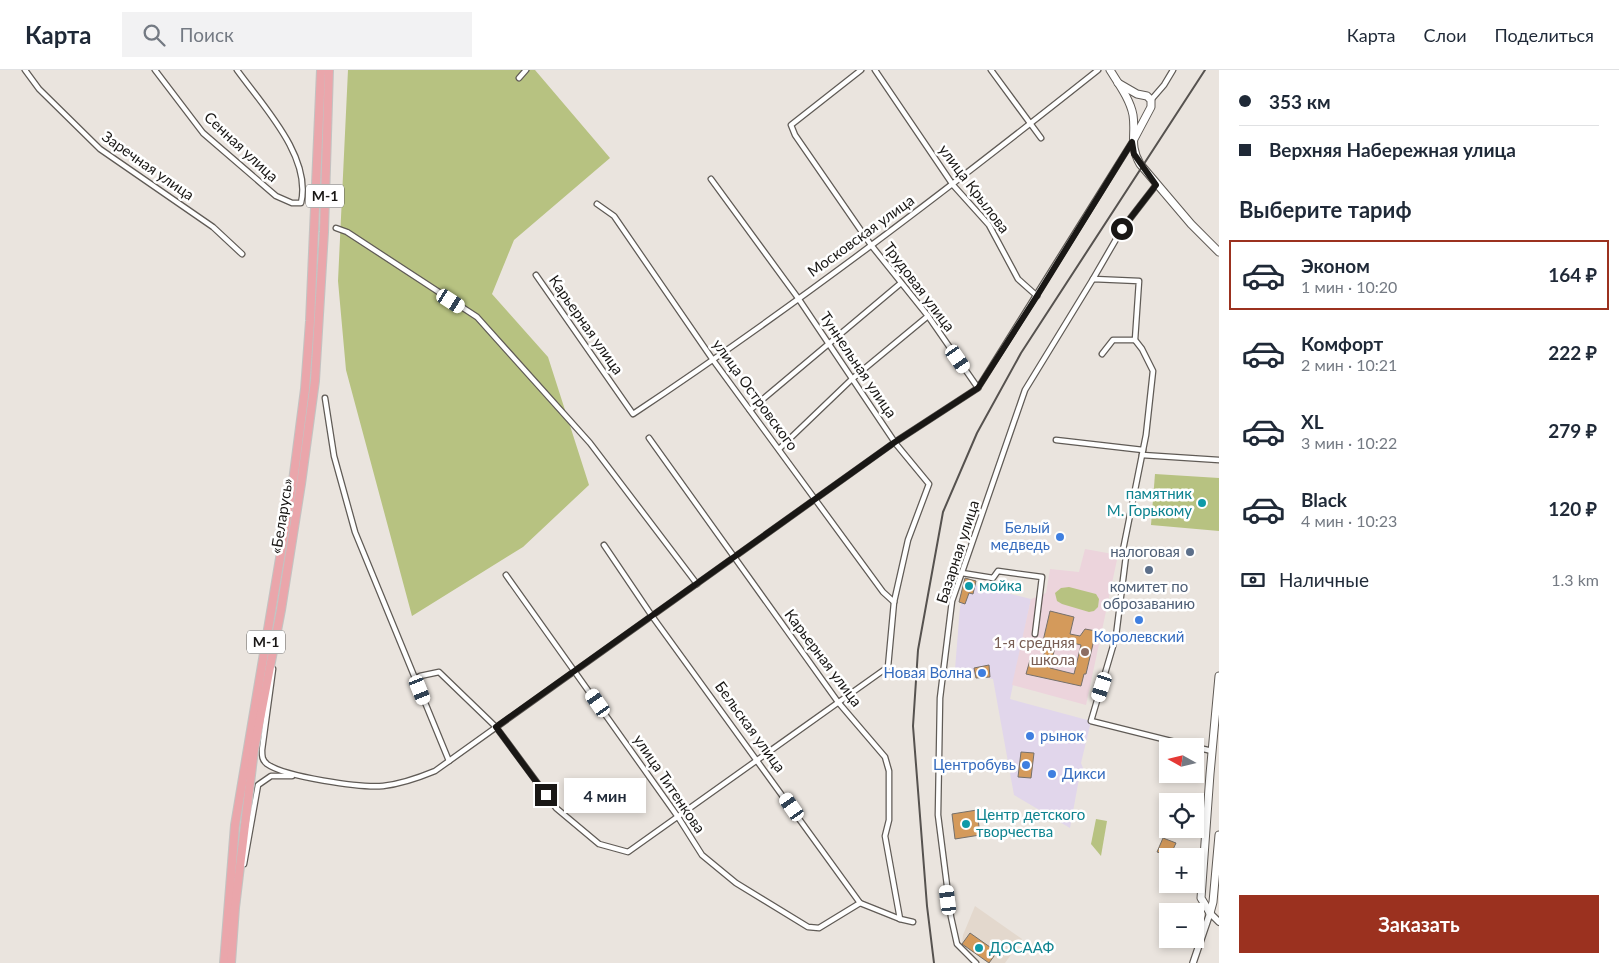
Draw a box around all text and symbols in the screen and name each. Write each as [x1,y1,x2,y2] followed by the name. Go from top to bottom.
[122,12,472,57] search box
[25,20,92,49] text: Карта
[140,21,168,49] icon: search
[180,23,234,46] text: Поиск
[1347,24,1395,46] text: Карта
[1423,24,1467,46] text: Слои
[1495,24,1594,46] text: Поделиться
[1269,90,1331,113] text: 353 км
[201,108,282,185] street label: Сенная улица
[99,127,198,204] street label: Заречная улица
[1269,138,1516,161] text: Верхняя Набережная улица
[936,141,1014,236] street label: улица Крылова
[306,184,344,208] road number: М-1
[804,190,917,280] street label: Московская улица
[1239,196,1412,223] text: Выберите тариф
[1111,218,1133,240] route start
[880,238,959,335] street label: Трудовая улица
[1241,253,1286,298] icon: car
[1301,254,1370,277] text: Эконом
[1548,263,1597,286] text: 164 ₽
[546,271,628,378] street label: Карьерная улица
[1301,277,1397,296] text: 1 мин · 10:20
[434,287,467,315] car
[817,308,901,421] street label: Туннельная улица
[1241,331,1286,376] icon: car
[1301,332,1383,355] text: Комфорт
[709,335,802,454] street label: улица Островского
[1548,341,1597,364] text: 222 ₽
[943,342,972,376] car
[1301,355,1397,374] text: 2 мин · 10:21
[1241,409,1286,454] icon: car
[1301,410,1324,433] text: XL
[1548,419,1597,442] text: 279 ₽
[1301,433,1397,452] text: 3 мин · 10:22
[266,477,296,555] street label: «Беларусь»
[1107,484,1192,519] place label: памятник М. Горькому
[1241,487,1286,532] icon: car
[1301,488,1347,511] text: Black
[1196,497,1208,509] marker: памятник М. Горькому
[1548,497,1597,520] text: 120 ₽
[932,498,982,606] street label: Базарная улица
[1301,511,1397,530] text: 4 мин · 10:23
[991,518,1050,553] place label: Белый медведь
[1054,531,1066,543] marker: Белый медведь
[1110,542,1180,560] place label: налоговая
[1184,546,1196,558] marker: налоговая
[1143,564,1155,576] marker: комитет по оброзаванию
[1239,566,1267,594] icon: cash
[1279,568,1369,591] text: Наличные
[1551,570,1599,589] text: 1.3 km
[979,576,1022,594] place label: мойка
[1103,577,1195,612] place label: комитет по оброзаванию
[963,580,975,592] marker: мойка
[781,605,866,710] street label: Карьерная улица
[1133,614,1145,626] marker: Королевский
[1094,627,1185,645] place label: Королевский
[247,630,285,654] road number: М-1
[994,633,1075,668] place label: 1-я средняя школа
[1079,646,1091,658] marker: 1-я средняя школа
[884,663,972,681] place label: Новая Волна
[976,667,988,679] marker: Новая Волна
[1090,670,1113,704] car
[407,673,432,707] car
[712,678,790,775] street label: Бельская улица
[583,686,612,720] car
[1040,726,1084,744] place label: рынок
[1024,730,1036,742] marker: рынок
[630,731,709,836] street label: улица Титенкова
[1159,738,1204,782] north arrow
[1159,738,1204,948] map controls
[933,755,1016,773] place label: Центробувь
[1020,759,1032,771] marker: Центробувь
[1062,764,1106,782] place label: Дикси
[1046,768,1058,780] marker: Дикси
[564,778,646,812] callout: 4 мин
[535,784,557,806] route end
[583,786,627,805] text: 4 мин
[777,790,806,824] car
[1159,793,1204,838] button: locate
[976,805,1085,840] place label: Центр детского творчества
[960,818,972,830] marker: Центр детского творчества
[1159,848,1204,893] button: +
[938,884,957,916] car
[1239,895,1599,953] button: Заказать
[1159,903,1204,948] button: −
[989,938,1054,956] place label: ДОСААФ
[973,942,985,954] marker: ДОСААФ

